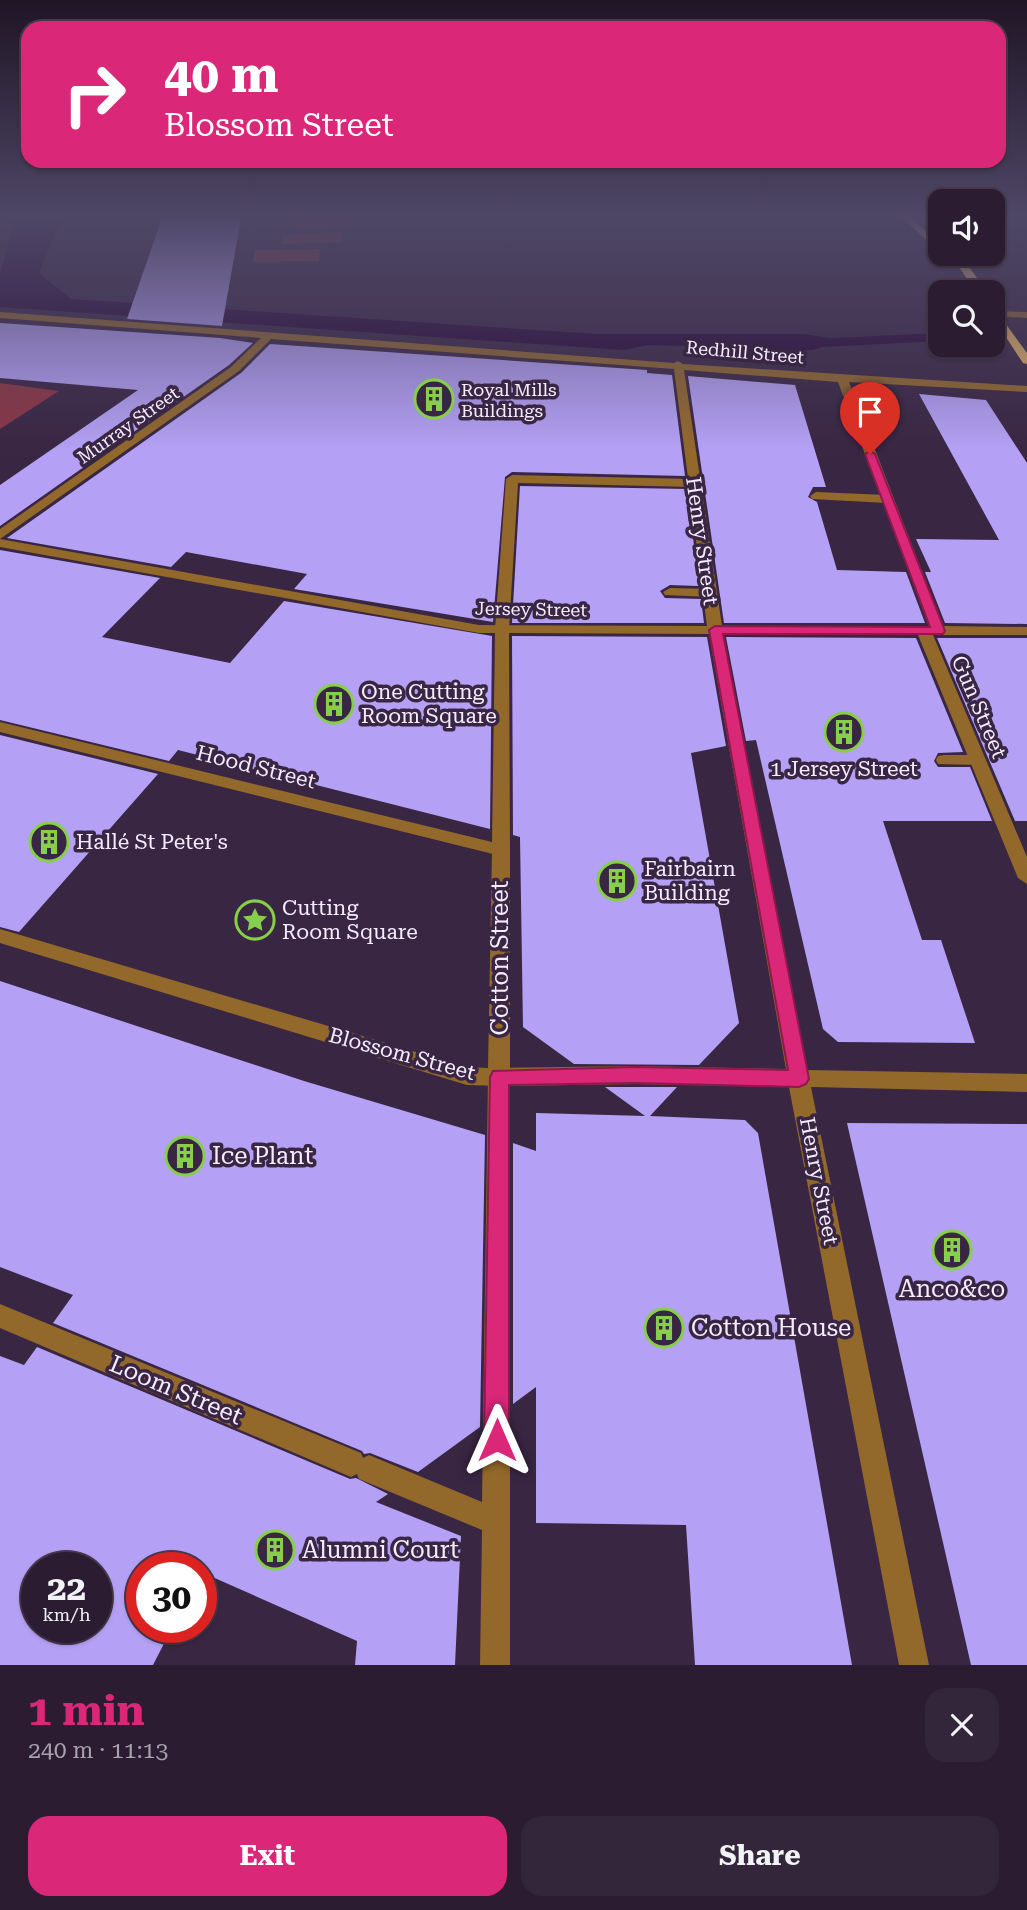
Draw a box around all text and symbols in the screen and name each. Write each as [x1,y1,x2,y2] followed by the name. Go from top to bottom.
[164,47,279,104] text: 40 m
[49,49,140,140] icon: right
[164,106,394,144] text: Blossom Street
[928,189,1005,357] map controls
[928,189,1005,266] button: sound
[928,280,1005,357] button: search
[685,336,805,368] street label: Redhill Street
[413,378,455,420] building icon: Royal Mills Buildings
[461,379,557,421] place label: Royal Mills Buildings
[73,382,183,468] street label: Murray Street
[840,382,900,454] pin
[851,393,889,431] icon: arrive
[681,475,723,607] street label: Henry Street
[475,598,588,620] street label: Jersey Street
[947,652,1011,762] street label: Gun Street
[361,680,497,728] place label: One Cutting Room Square
[313,683,355,725] building icon: One Cutting Room Square
[823,711,865,753] building icon: 1 Jersey Street
[194,741,318,793] street label: Hood Street
[770,757,918,781] place label: 1 Jersey Street
[28,821,70,863] building icon: Hallé St Peter's
[76,830,228,854] place label: Hallé St Peter's
[644,857,736,905] place label: Fairbairn Building
[596,860,638,902] building icon: Fairbairn Building
[486,880,514,1036] street label: Cotton Street
[282,896,418,944] place label: Cutting Room Square
[234,899,276,941] place icon: Cutting Room Square
[326,1023,478,1085] street label: Blossom Street
[795,1115,843,1247] street label: Henry Street
[164,1135,206,1177] building icon: Ice Plant
[212,1142,314,1170] place label: Ice Plant
[931,1229,973,1271] building icon: Anco&co
[899,1275,1005,1303] place label: Anco&co
[643,1307,685,1349] building icon: Cotton House
[691,1314,851,1342] place label: Cotton House
[106,1350,247,1430] street label: Loom Street
[460,1403,534,1477] position arrow
[254,1529,296,1571] building icon: Alumni Court
[302,1536,459,1564] place label: Alumni Court
[126,1552,217,1643] speed limit sign: 30
[47,1568,86,1609] text: 22
[42,1604,91,1625] text: km/h
[28,1686,145,1735] text: 1 min
[925,1688,999,1762] button: close
[28,1737,168,1764] text: 240 m · 11:13
[28,1816,507,1896] button: Exit
[521,1816,999,1896] button: Share

